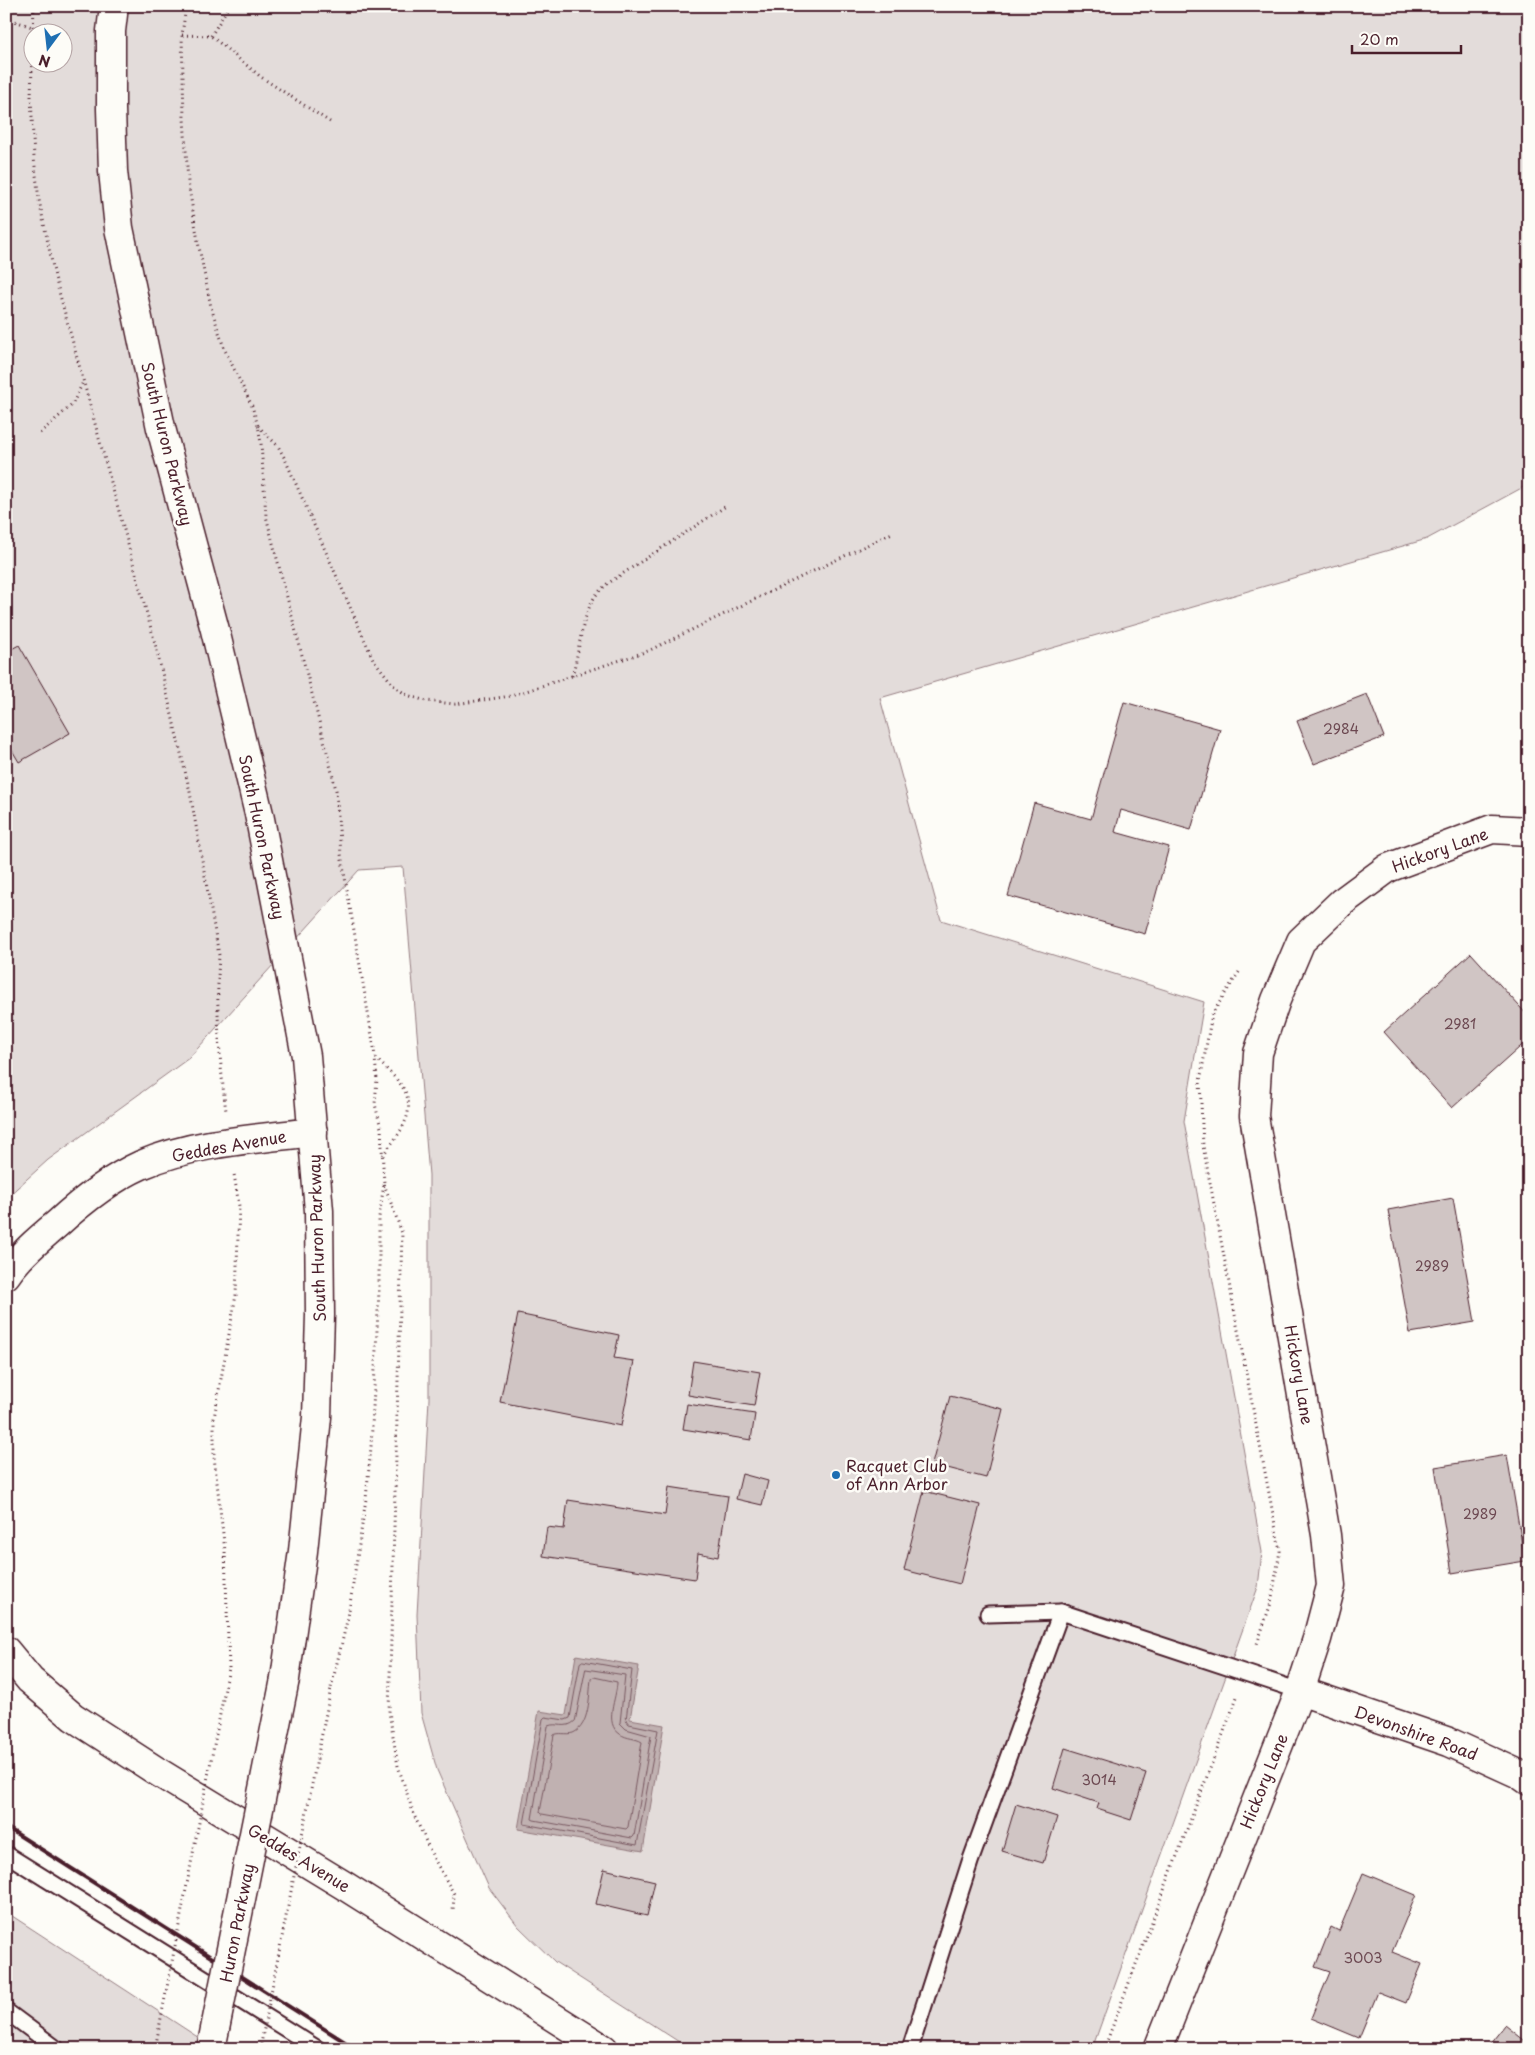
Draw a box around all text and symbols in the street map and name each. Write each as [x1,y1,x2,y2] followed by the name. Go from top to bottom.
[22,22,72,72] north arrow
[1352,22,1461,54] scale bar
[1360,27,1399,50] text: 20 m
[36,49,53,73] text: N
[136,359,200,528] street label: South Huron Parkway
[1323,718,1359,739] house number: 2984
[234,752,292,921] street label: South Huron Parkway
[1388,821,1491,878] street label: Hickory Lane
[1444,1013,1476,1034] house number: 2981
[170,1123,288,1167] street label: Geddes Avenue
[301,1154,331,1322] street label: South Huron Parkway
[1415,1255,1449,1276] house number: 2989
[1279,1323,1321,1427] street label: Hickory Lane
[846,1453,948,1495] place label: Racquet Club of Ann Arbor
[830,1469,842,1481] marker: Racquet Club of Ann Arbor
[1463,1503,1497,1524] house number: 2989
[1351,1699,1481,1765] street label: Devonshire Road
[1233,1729,1293,1832] street label: Hickory Lane
[1081,1769,1117,1790] house number: 3014
[244,1817,356,1897] street label: Geddes Avenue
[213,1861,259,1984] street label: Huron Parkway
[1344,1947,1382,1968] house number: 3003

